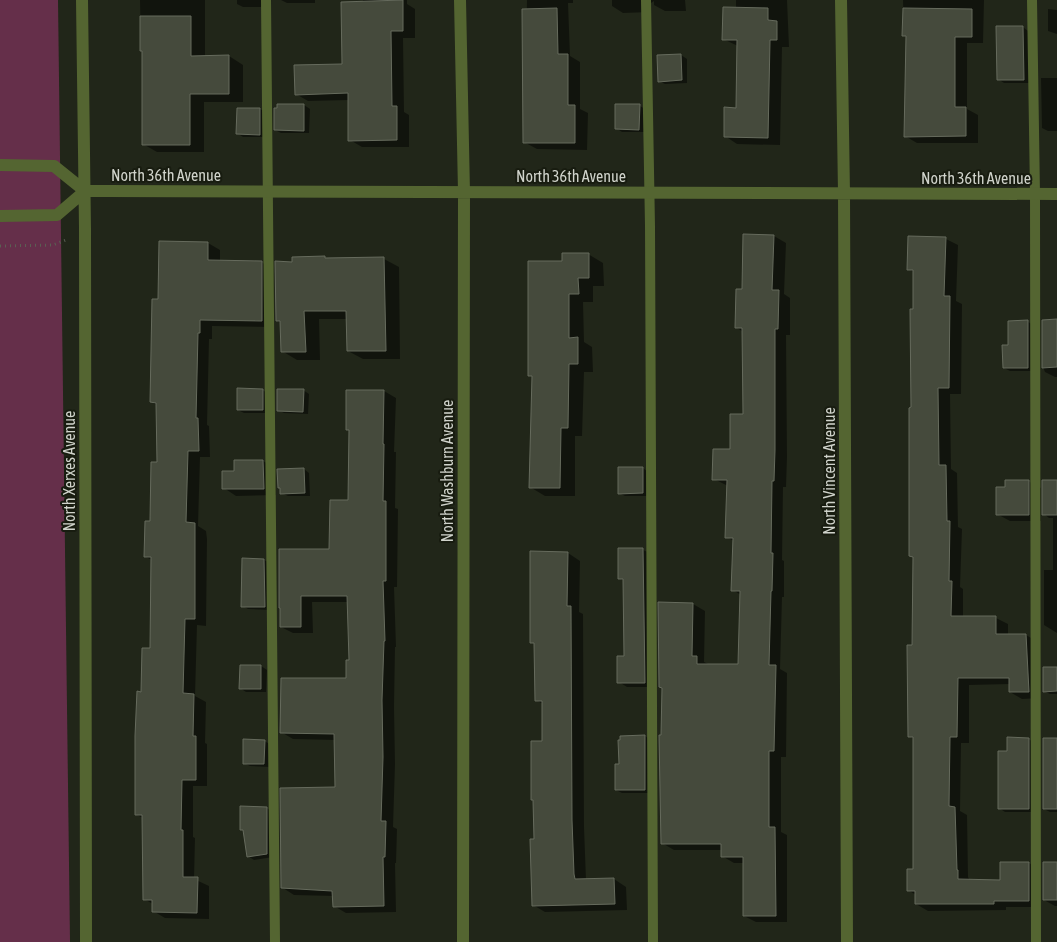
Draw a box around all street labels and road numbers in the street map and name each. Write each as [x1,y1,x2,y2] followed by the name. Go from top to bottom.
[111,166,221,184] street label: North 36th Avenue
[516,167,626,185] street label: North 36th Avenue
[921,169,1031,187] street label: North 36th Avenue
[438,400,456,542] street label: North Washburn Avenue
[820,407,838,535] street label: North Vincent Avenue
[60,411,78,531] street label: North Xerxes Avenue

